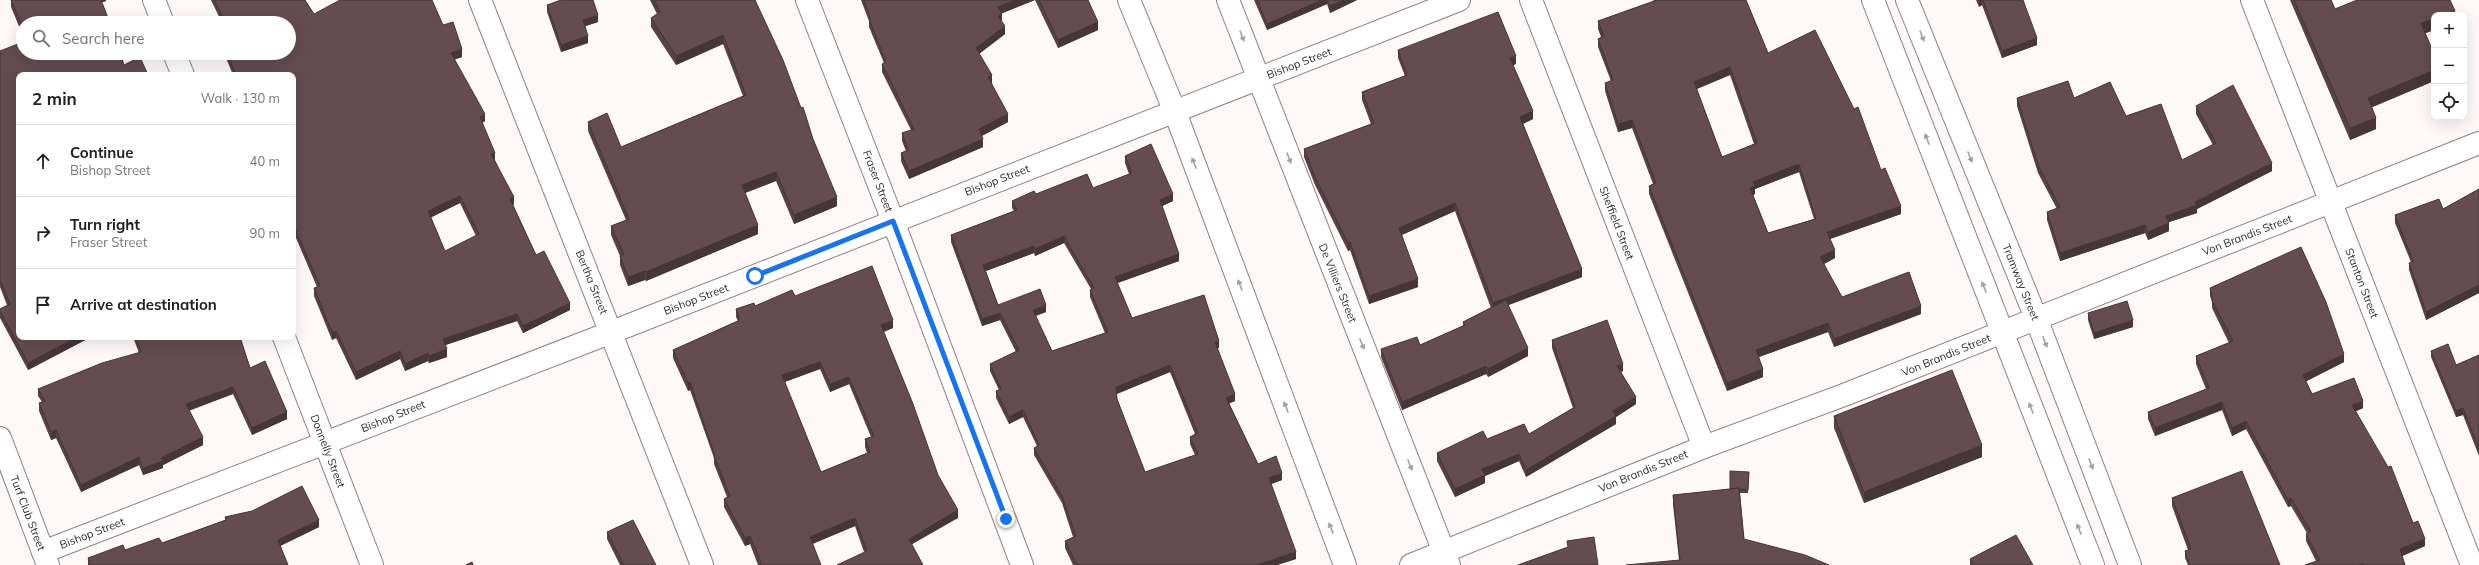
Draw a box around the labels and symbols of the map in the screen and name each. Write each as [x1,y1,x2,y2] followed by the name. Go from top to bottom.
[1239,31,1245,43] one-way arrow
[1919,31,1925,43] one-way arrow
[1265,44,1333,82] street label: Bishop Street
[1923,133,1929,145] one-way arrow
[860,148,896,214] street label: Fraser Street
[1967,151,1973,162] one-way arrow
[1286,152,1292,164] one-way arrow
[1191,157,1197,169] one-way arrow
[963,161,1031,199] street label: Bishop Street
[1597,184,1637,262] street label: Sheffield Street
[2200,211,2294,259] street label: Von Brandis Street
[1316,241,1360,325] street label: De Villiers Street
[1999,242,2043,322] street label: Tramway Street
[2342,246,2382,320] street label: Stanton Street
[573,248,611,316] street label: Bertha Street
[746,267,764,285] route start
[1236,279,1242,291] one-way arrow
[662,280,730,318] street label: Bishop Street
[1981,280,1987,292] one-way arrow
[1899,331,1993,379] street label: Von Brandis Street
[2042,337,2048,349] one-way arrow
[1360,338,1366,350] one-way arrow
[359,397,427,435] street label: Bishop Street
[1282,400,1288,412] one-way arrow
[2028,401,2034,413] one-way arrow
[308,412,349,490] street label: Donnelly Street
[1596,447,1690,495] street label: Von Brandis Street
[2089,458,2095,470] one-way arrow
[1407,459,1413,470] one-way arrow
[7,473,49,553] street label: Turf Club Street
[997,510,1015,528] route end
[58,514,126,552] street label: Bishop Street
[1328,522,1334,534] one-way arrow
[2075,522,2081,534] one-way arrow

